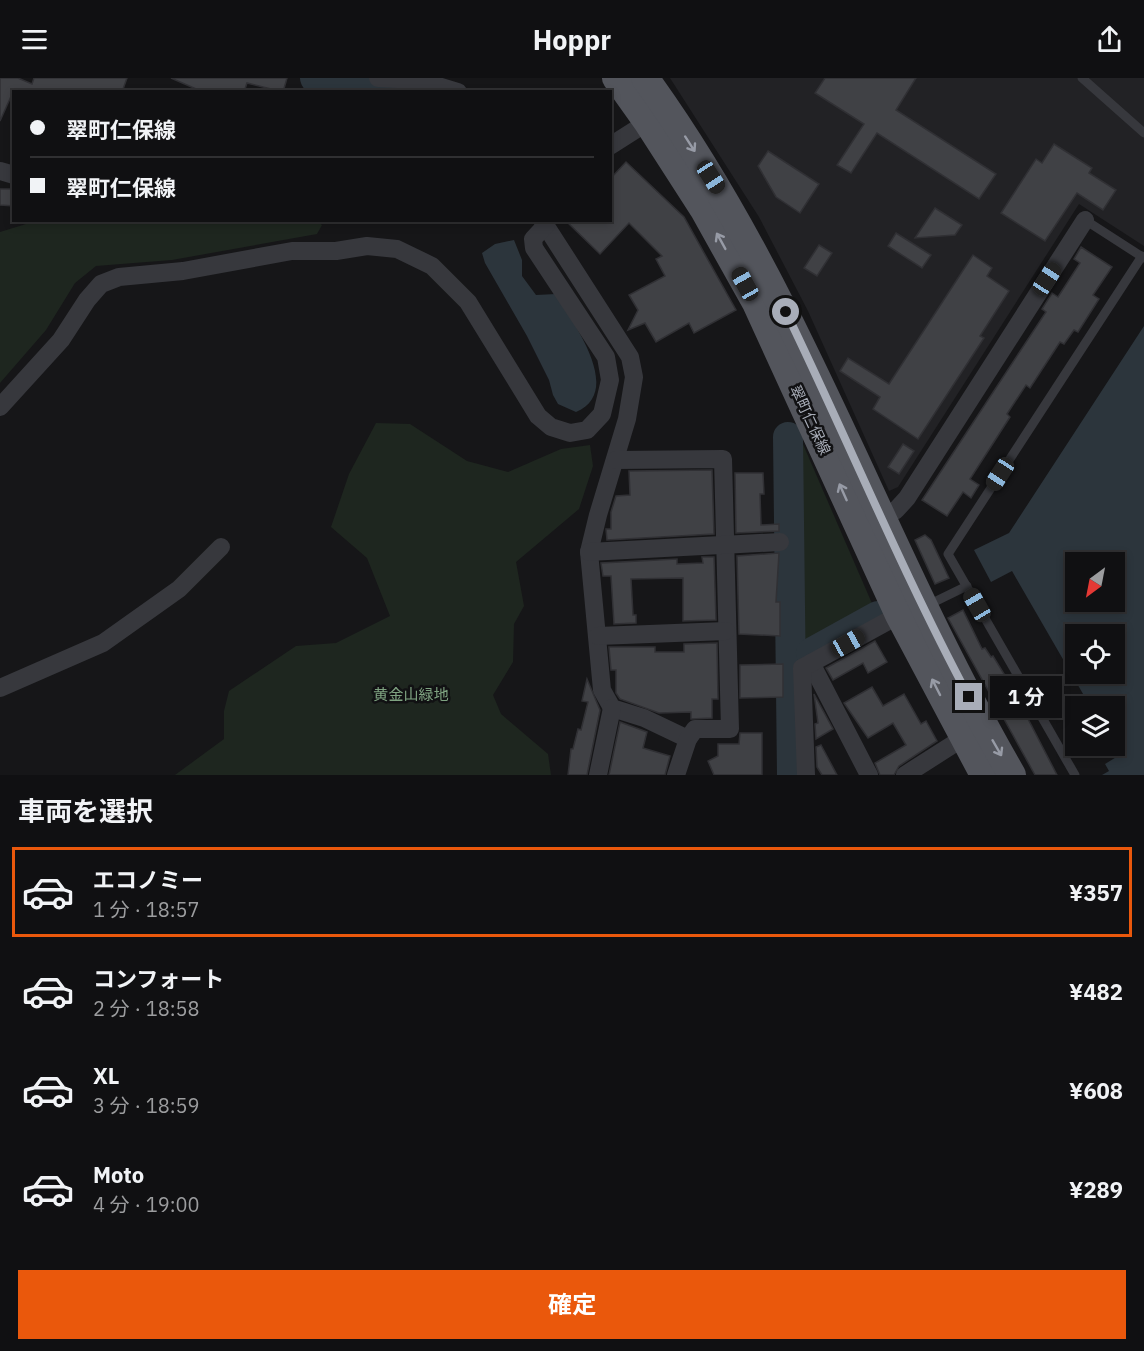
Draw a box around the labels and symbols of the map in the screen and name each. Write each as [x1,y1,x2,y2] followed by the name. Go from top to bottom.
[684,135,696,152] one-way arrow
[694,157,728,197] car
[715,233,727,250] one-way arrow
[1030,259,1064,299] car
[728,264,762,304] car
[772,298,799,325] route start
[786,382,835,458] street label: 翠町仁保線
[983,454,1017,494] car
[837,483,848,501] one-way arrow
[1065,552,1125,612] north arrow
[960,585,994,625] car
[828,626,868,660] car
[990,676,1062,718] callout: 1 分
[930,678,941,696] one-way arrow
[955,683,982,710] route end
[373,685,449,704] park label: 黄金山緑地
[991,739,1003,756] one-way arrow

